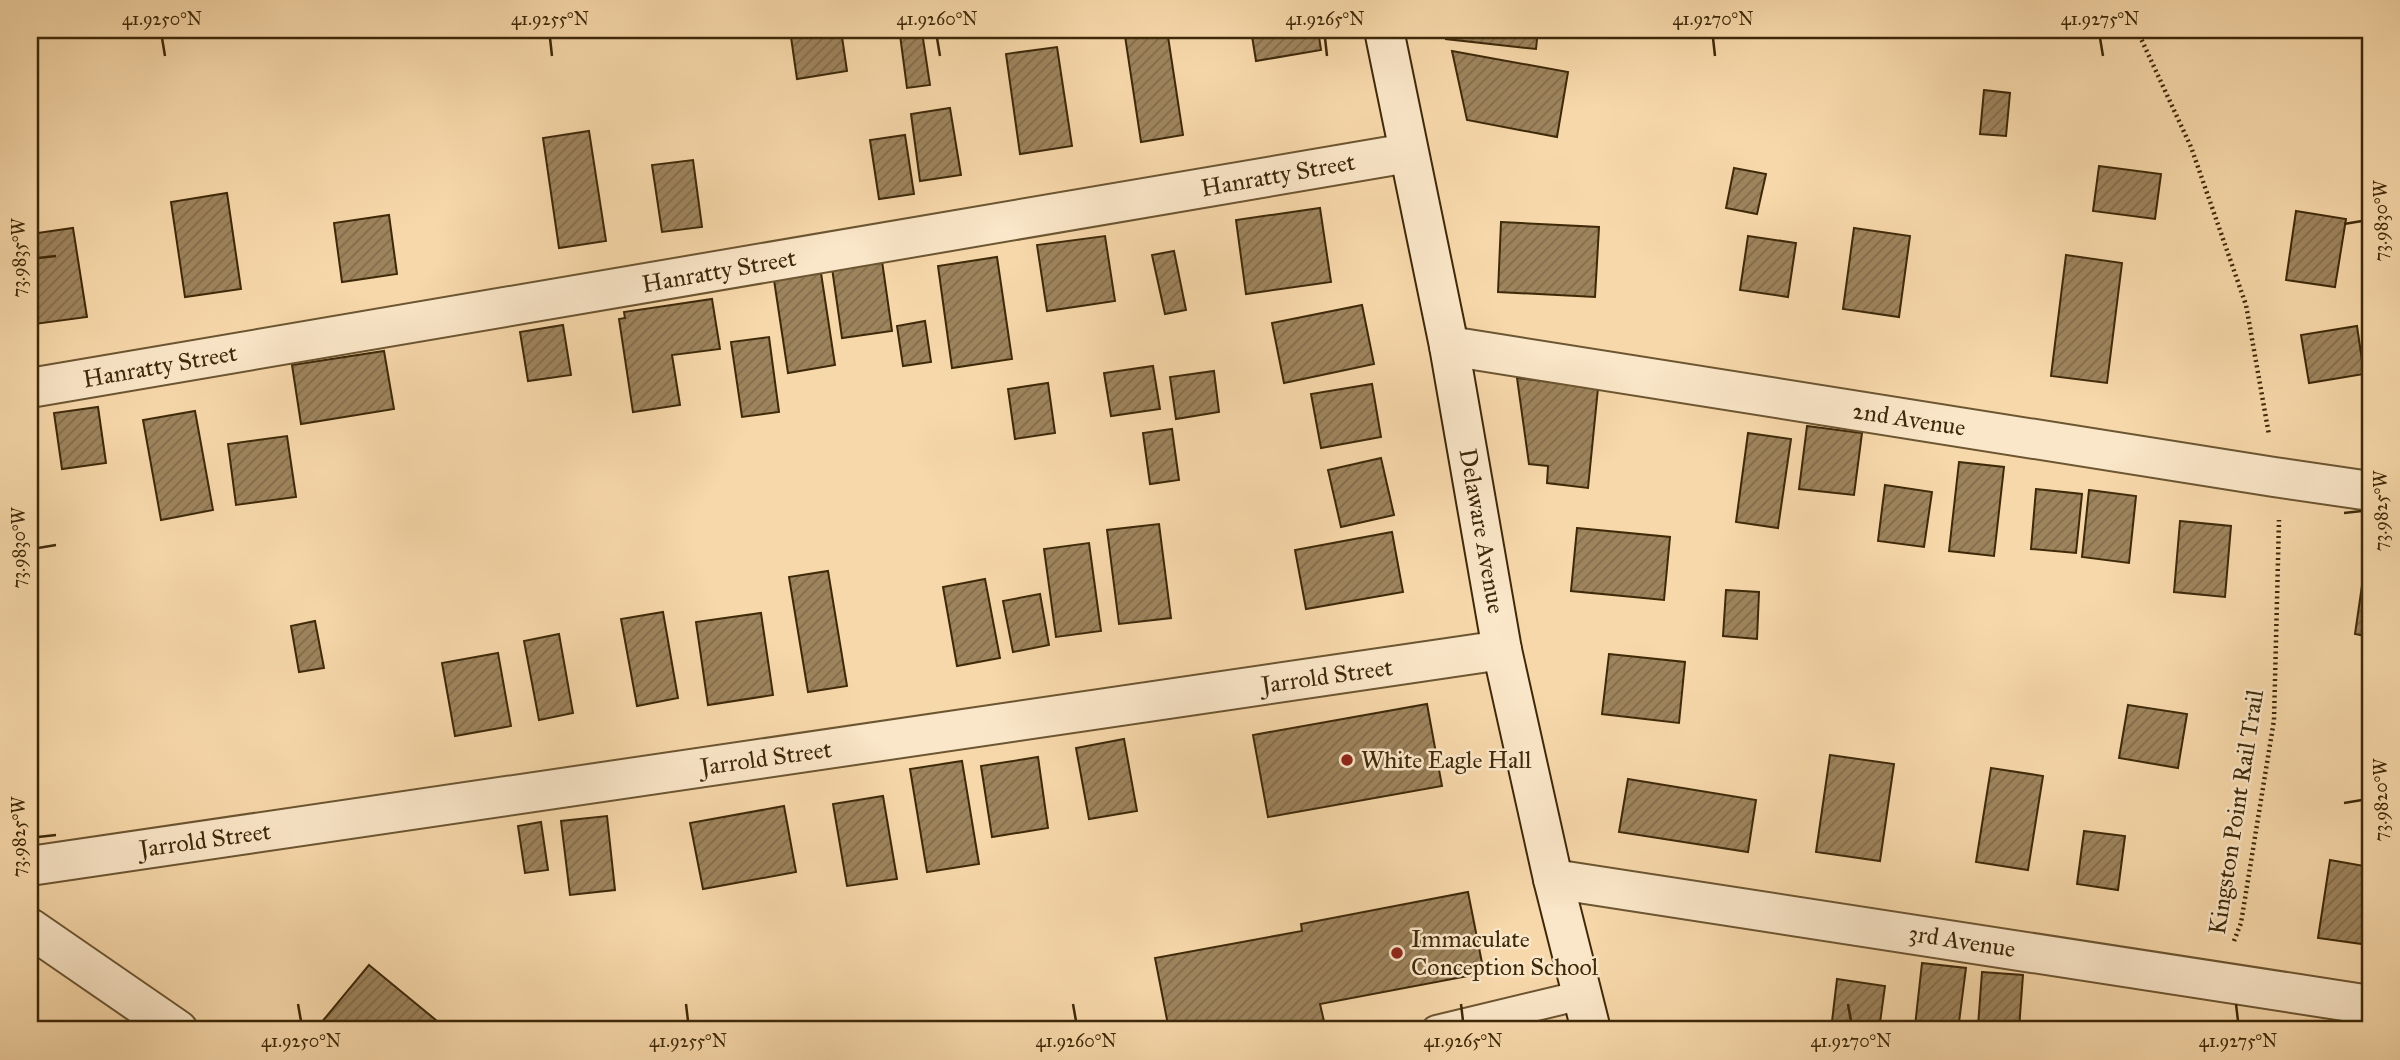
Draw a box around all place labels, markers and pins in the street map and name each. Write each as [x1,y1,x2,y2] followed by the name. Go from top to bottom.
[1361,745,1532,775] place label: White Eagle Hall
[1339,752,1355,768] marker: White Eagle Hall
[1411,924,1599,982] place label: Immaculate Conception School
[1389,945,1405,961] marker: Immaculate Conception School

